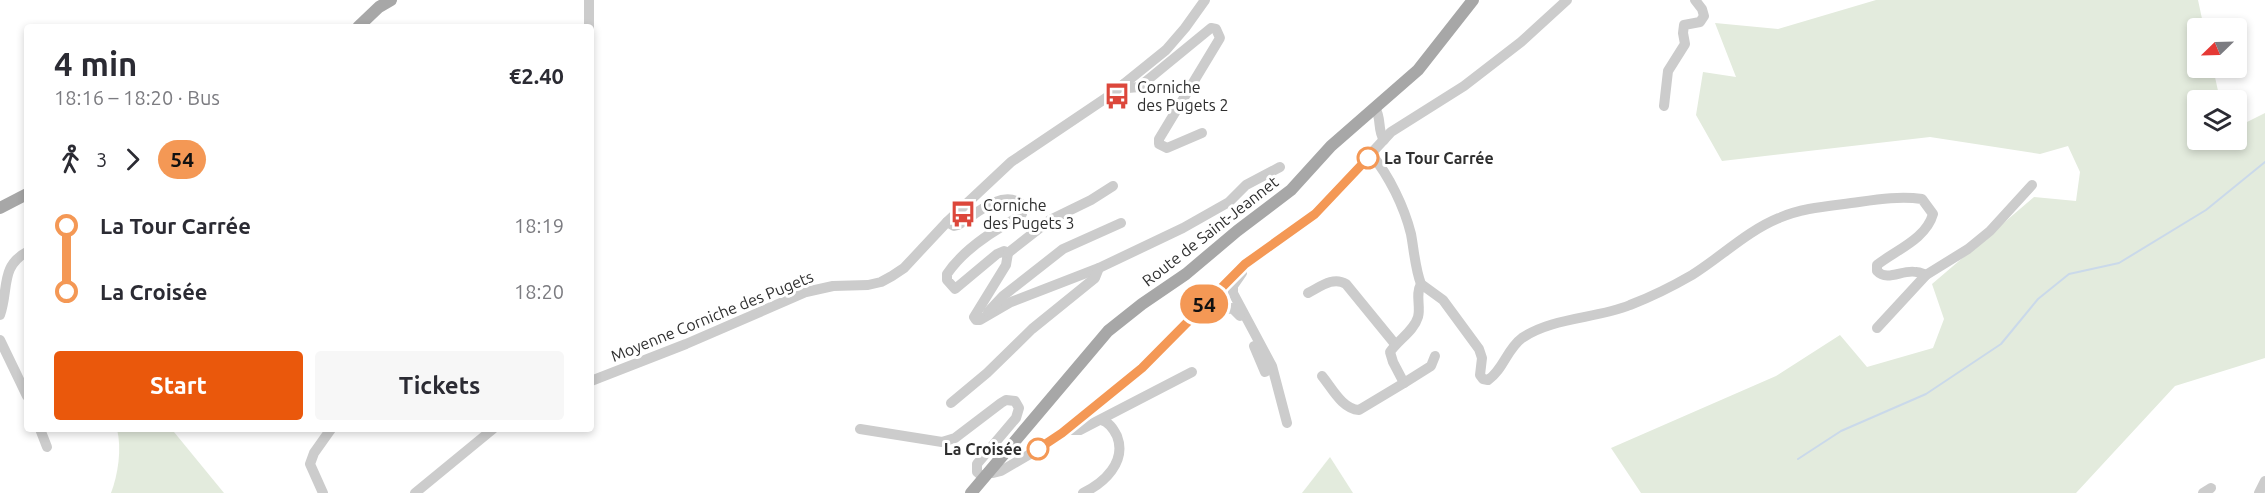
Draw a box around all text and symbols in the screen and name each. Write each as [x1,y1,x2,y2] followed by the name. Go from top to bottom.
[2187,18,2247,78] north arrow
[2187,18,2247,150] map controls
[54,45,137,82] text: 4 min
[509,63,564,88] text: €2.40
[1137,78,1228,114] place label: Corniche des Pugets 2
[1102,81,1132,111] bus stop icon: Corniche des Pugets 2
[54,86,220,109] text: 18:16 – 18:20 · Bus
[2187,90,2247,150] button: layers
[54,143,87,176] icon: walk
[116,143,149,176] icon: forward
[170,147,194,171] text: 54
[1357,147,1379,169] marker: La Tour Carrée
[96,148,107,171] text: 3
[1384,149,1494,167] place label: La Tour Carrée
[1139,172,1282,290] street label: Route de Saint-Jeannet
[983,196,1074,232] place label: Corniche des Pugets 3
[948,199,978,229] bus stop icon: Corniche des Pugets 3
[100,213,251,238] text: La Tour Carrée
[514,214,564,237] text: 18:19
[608,267,816,365] street label: Moyenne Corniche des Pugets
[100,279,207,304] text: La Croisée
[514,280,564,303] text: 18:20
[1177,284,1231,324] line badge: 54
[1192,292,1216,316] text: 54
[54,351,303,420] button: Start
[315,351,564,420] button: Tickets
[1027,438,1049,460] marker: La Croisée
[944,440,1022,458] place label: La Croisée

